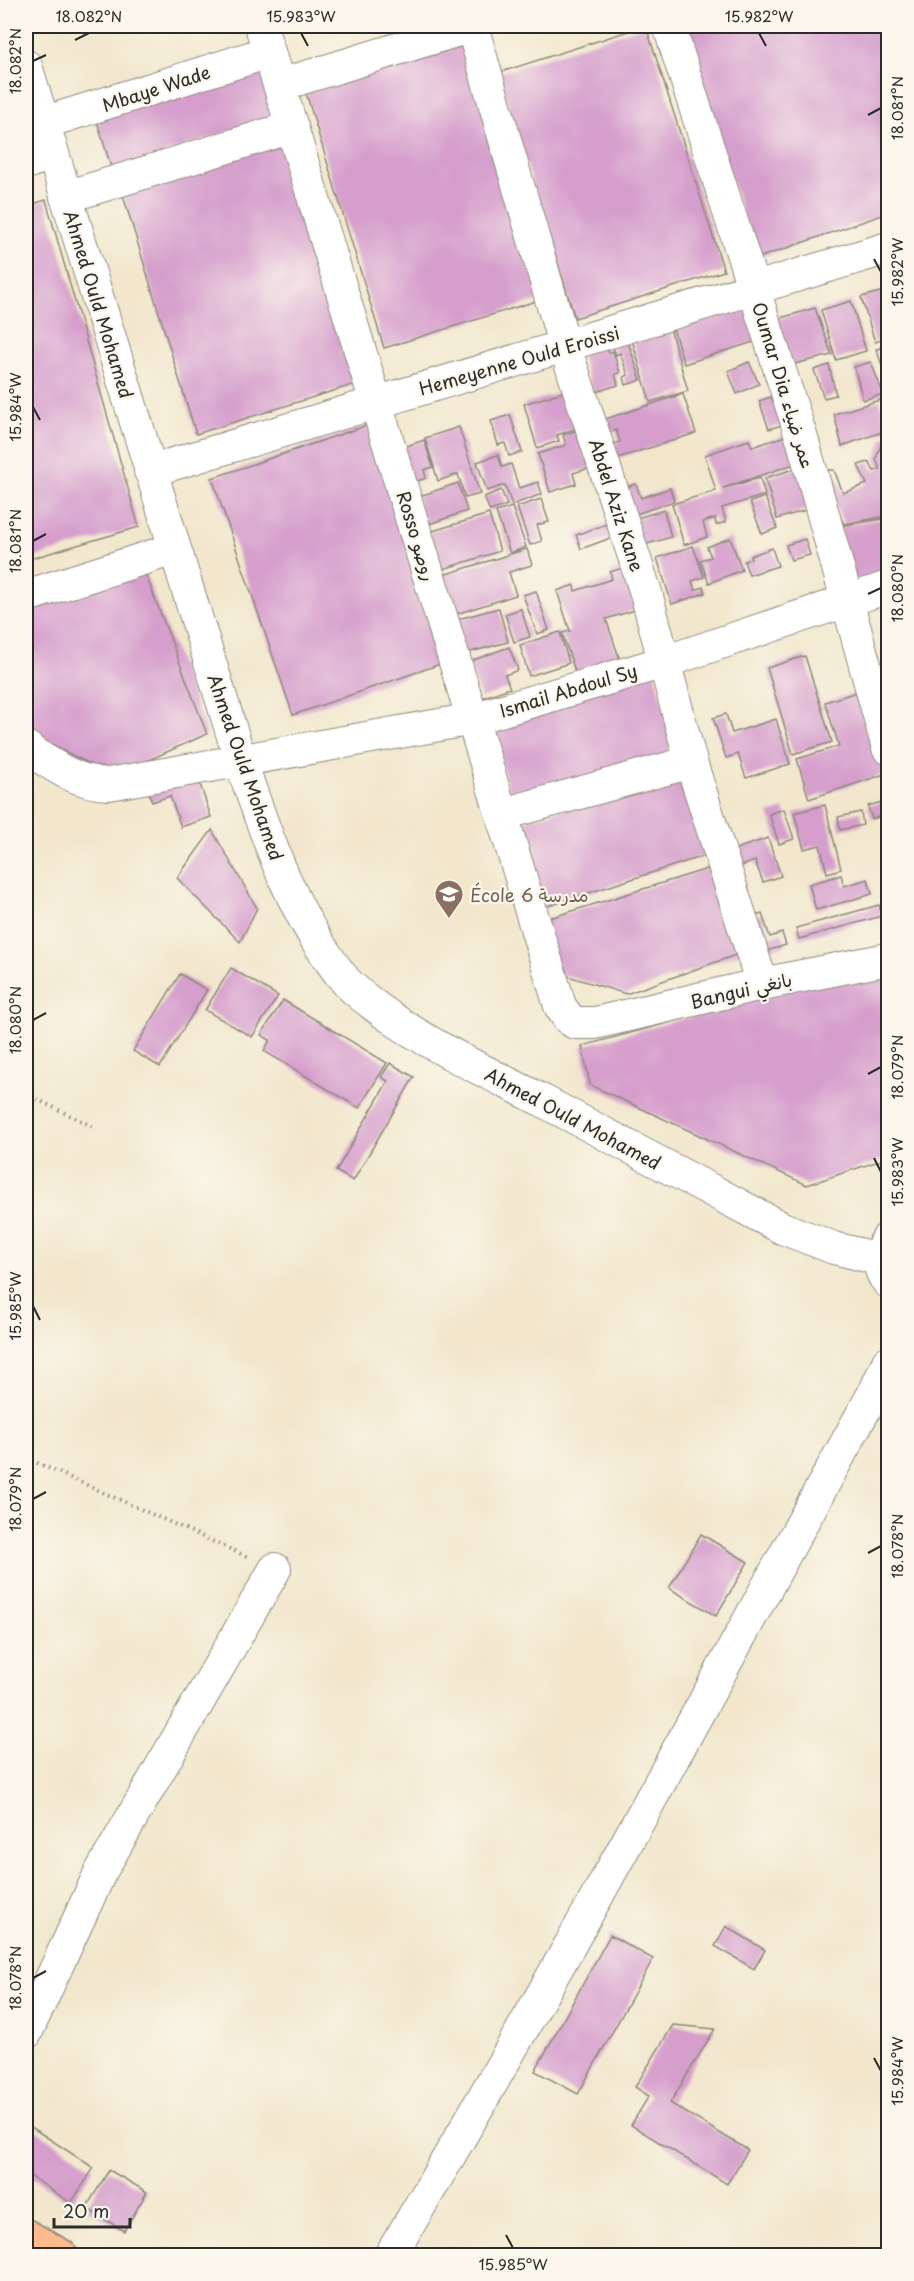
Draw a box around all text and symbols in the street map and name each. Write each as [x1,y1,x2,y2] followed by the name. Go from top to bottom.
[56,4,122,27] text: 18.082°N
[266,4,336,27] text: 15.983°W
[725,4,794,27] text: 15.982°W
[3,28,26,94] text: 18.082°N
[99,58,213,118] street label: Mbaye Wade
[885,76,908,140] text: 18.081°N
[58,207,140,401] street label: Ahmed Ould Mohamed
[885,237,908,306] text: 15.982°W
[746,299,822,471] street label: Oumar Dia عمر ضياء
[415,318,623,402] street label: Hemeyenne Ould Eroissi
[3,372,26,442] text: 15.984°W
[583,435,651,575] street label: Abdel Aziz Kane
[390,488,444,584] street label: Rosso روصو
[3,509,26,573] text: 18.081°N
[885,554,908,622] text: 18.080°N
[496,656,640,724] street label: Ismail Abdoul Sy
[201,670,291,864] street label: Ahmed Ould Mohamed
[433,878,465,920] school or university icon: École 6 مدرسة
[470,881,589,908] place label: École 6 مدرسة
[688,965,795,1019] street label: Bangui بانغي
[3,986,26,1054] text: 18.080°N
[885,1034,908,1100] text: 18.079°N
[480,1060,666,1176] street label: Ahmed Ould Mohamed
[885,1137,908,1207] text: 15.983°W
[3,1271,26,1341] text: 15.985°W
[3,1466,26,1532] text: 18.079°N
[885,1513,908,1579] text: 18.078°N
[3,1945,26,2011] text: 18.078°N
[885,2036,908,2106] text: 15.984°W
[54,2191,130,2229] scale bar
[63,2197,109,2224] text: 20 m
[478,2252,548,2275] text: 15.985°W

